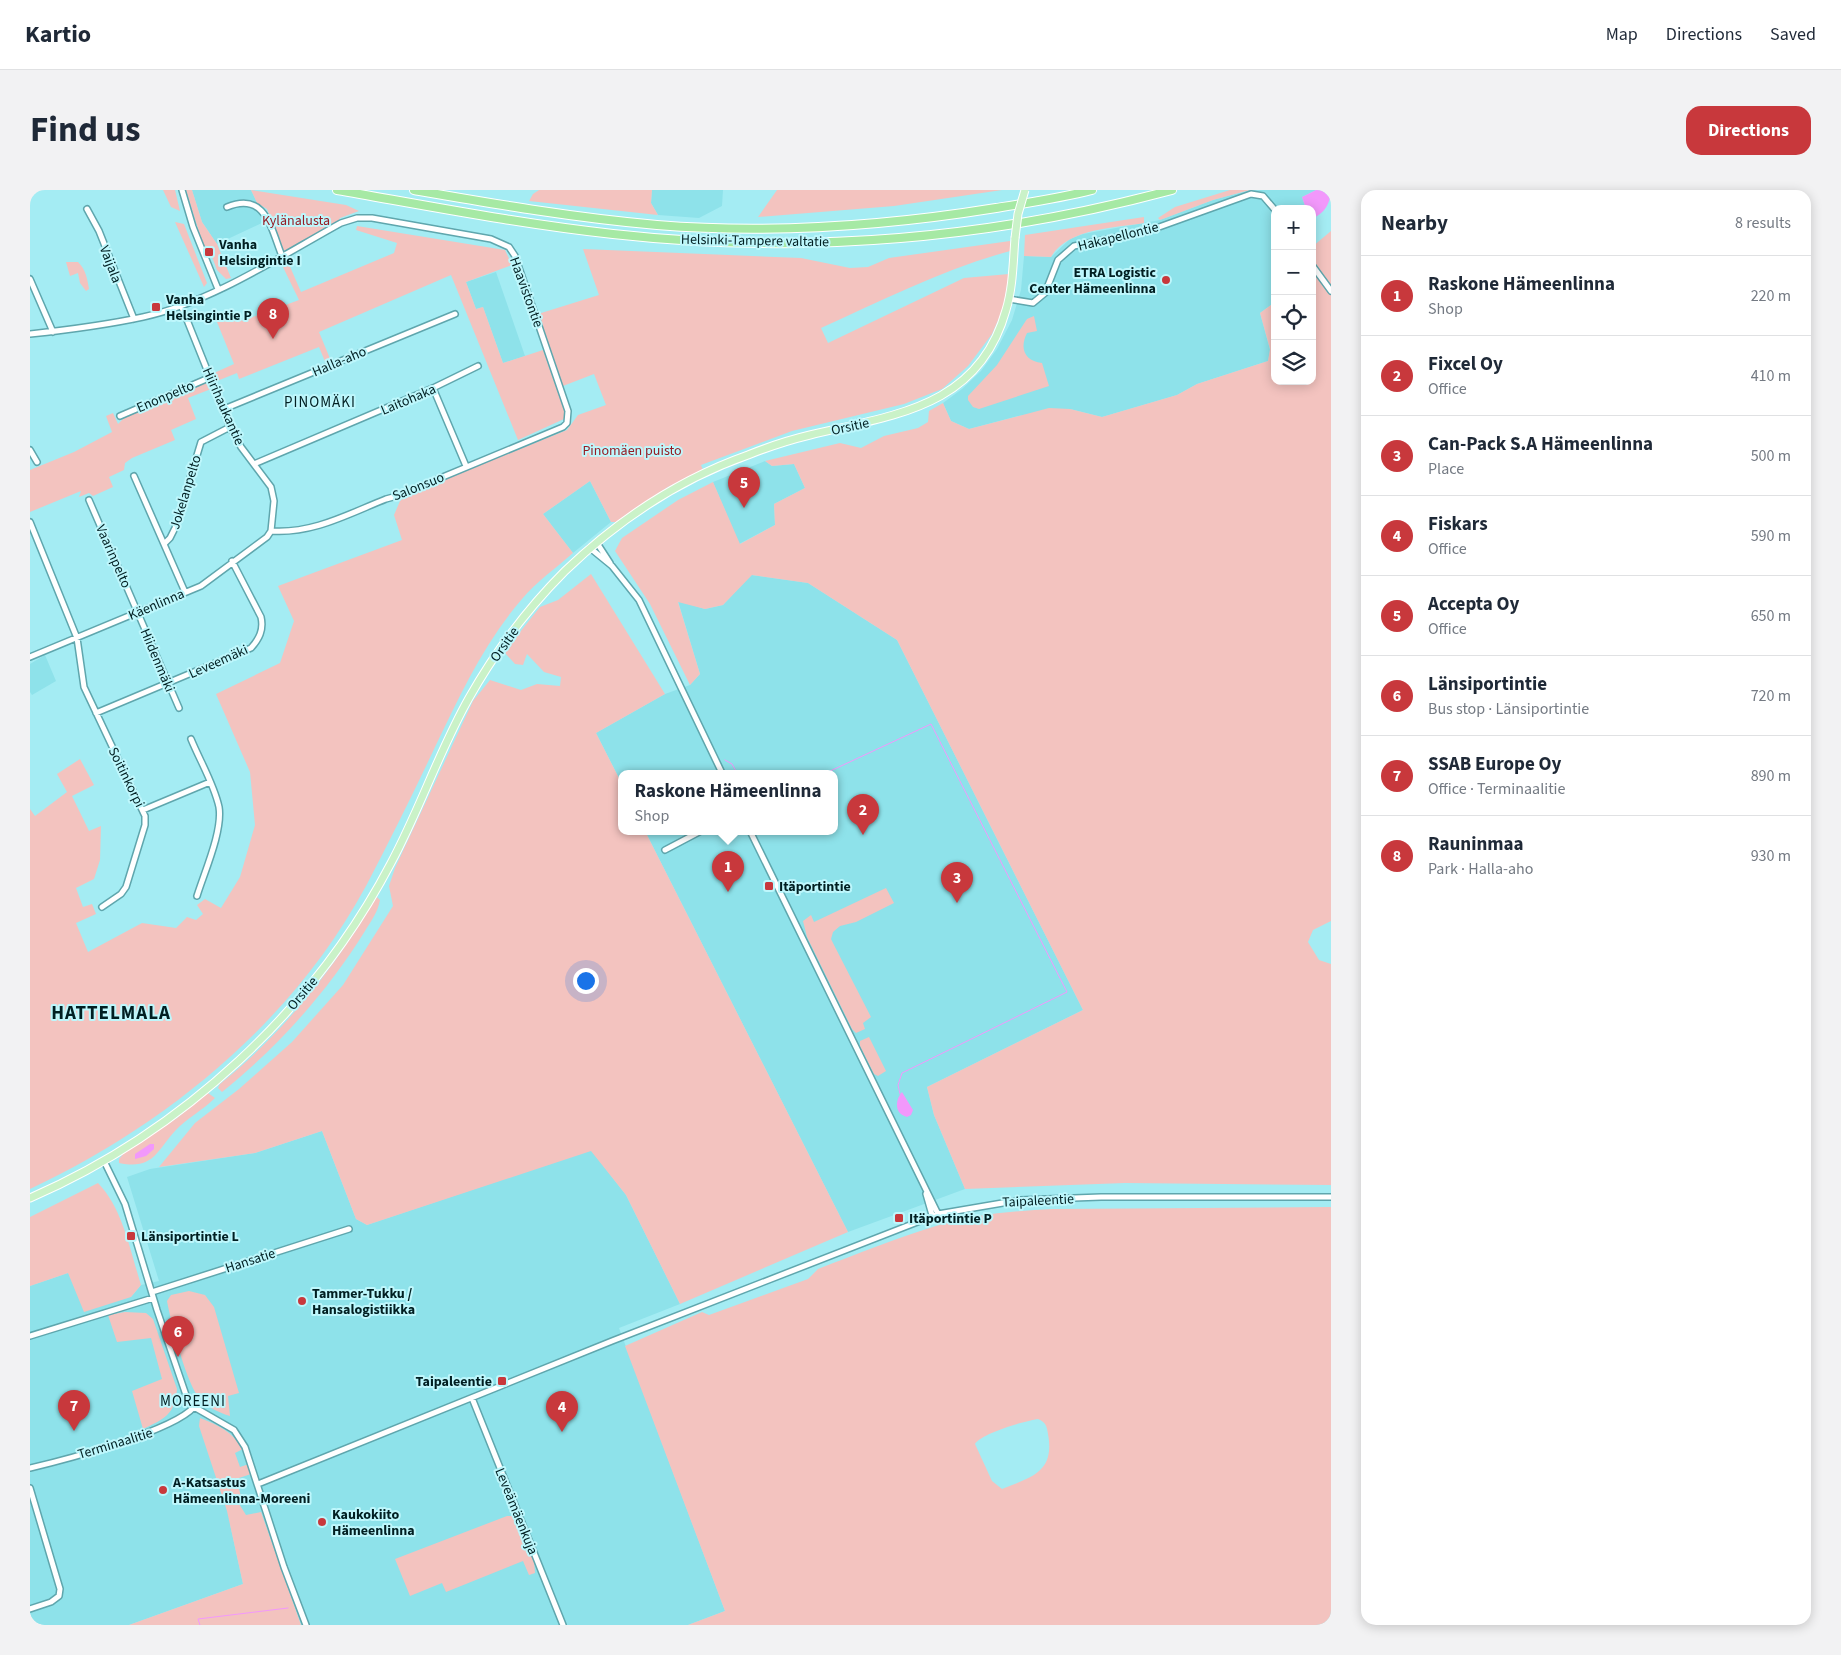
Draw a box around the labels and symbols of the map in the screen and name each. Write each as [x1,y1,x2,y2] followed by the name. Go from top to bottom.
[262,211,330,231] park label: Kylänalusta
[1076,217,1161,257] street label: Hakapellontie
[681,230,829,252] street label: Helsinki-Tampere valtatie
[218,235,301,271] place label: Vanha Helsingintie I
[94,243,126,286] street label: Vaijala
[203,246,215,258] marker: Vanha Helsingintie I
[504,254,548,330] street label: Haavistontie
[1029,263,1156,299] place label: ETRA Logistic Center Hämeenlinna
[1160,274,1172,286] marker: ETRA Logistic Center Hämeenlinna
[165,290,252,326] place label: Vanha Helsingintie P
[257,298,289,339] pin: 8
[150,301,162,313] marker: Vanha Helsingintie P
[309,342,370,382] street label: Halla-aho
[197,364,249,449] street label: Hiirihaukantie
[134,376,197,418] street label: Enonpelto
[378,379,439,420] street label: Laitohaka
[284,392,356,413] district label: PINOMÄKI
[829,413,871,441] street label: Orsitie
[582,441,682,461] park label: Pinomäen puisto
[165,453,207,532] street label: Jokelanpelto
[389,467,447,506] street label: Salonsuo
[728,467,760,508] pin: 5
[90,522,136,591] street label: Vaarinpelto
[125,584,188,626] street label: Käenlinna
[486,623,524,666] street label: Orsitie
[135,625,179,695] street label: Hiidenmäki
[186,640,251,684] street label: Leveemäki
[103,744,149,811] street label: Soitinkorpi
[847,794,879,835] pin: 2
[712,851,744,892] pin: 1
[941,862,973,903] pin: 3
[779,877,851,897] place label: Itäportintie
[763,880,775,892] marker: Itäportintie
[573,968,599,994] your location
[283,972,323,1015] street label: Orsitie
[51,1000,171,1027] district label: HATTELMALA
[1002,1189,1075,1213] street label: Taipaleentie
[909,1209,992,1229] place label: Itäportintie P
[893,1212,905,1224] marker: Itäportintie P
[141,1227,239,1247] place label: Länsiportintie L
[125,1230,137,1242] marker: Länsiportintie L
[223,1243,278,1278] street label: Hansatie
[312,1284,415,1320] place label: Tammer-Tukku / Hansalogistiikka
[296,1295,308,1307] marker: Tammer-Tukku / Hansalogistiikka
[162,1316,194,1357] pin: 6
[416,1372,492,1392] place label: Taipaleentie
[496,1375,508,1387] marker: Taipaleentie
[58,1390,90,1431] pin: 7
[160,1391,226,1412] district label: MOREENI
[546,1391,578,1432] pin: 4
[75,1423,155,1465] street label: Terminaalitie
[490,1465,543,1558] street label: Leveämäenkuja
[172,1473,311,1509] place label: A-Katsastus Hämeenlinna-Moreeni
[157,1484,169,1496] marker: A-Katsastus Hämeenlinna-Moreeni
[332,1505,415,1541] place label: Kaukokiito Hämeenlinna
[316,1516,328,1528] marker: Kaukokiito Hämeenlinna

